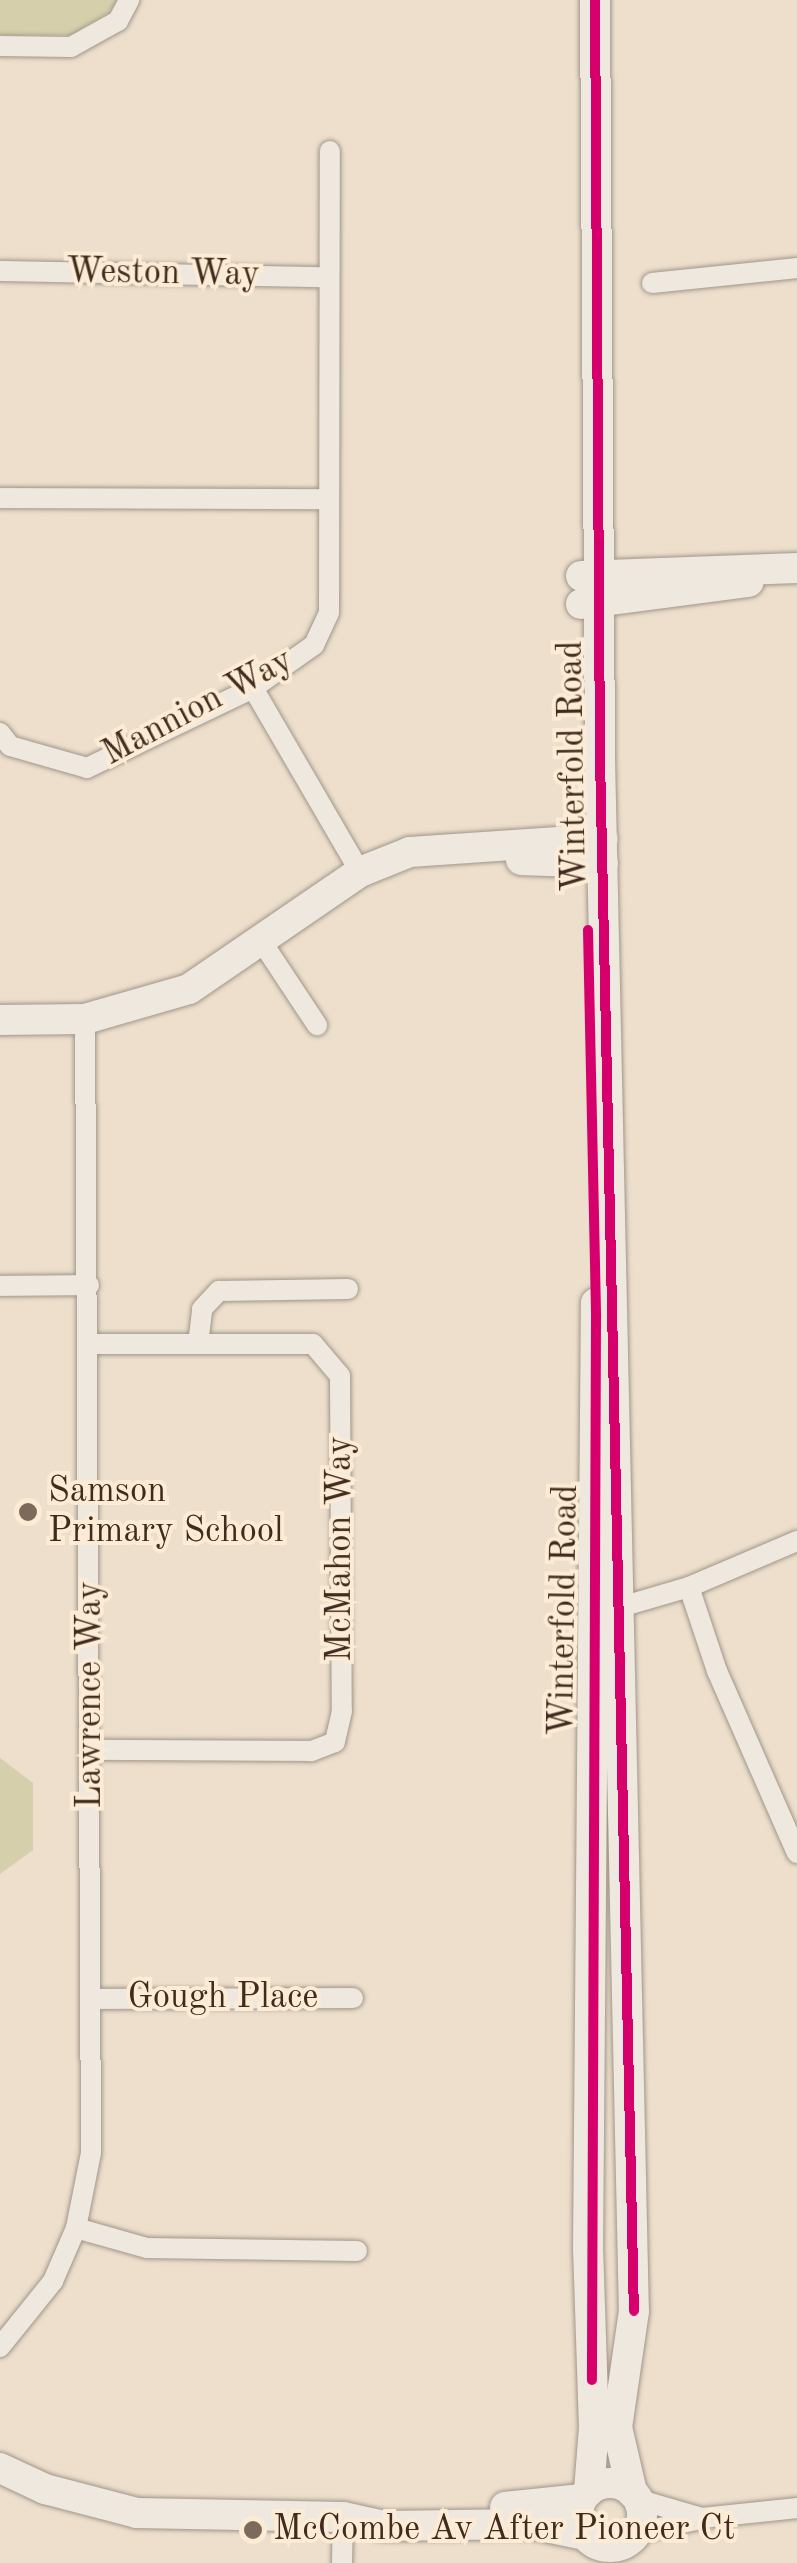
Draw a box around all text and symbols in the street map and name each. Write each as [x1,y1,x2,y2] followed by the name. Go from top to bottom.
[66,251,260,297] street label: Weston Way
[96,640,300,776] street label: Mannion Way
[551,640,597,892] street label: Winterfold Road
[320,1436,362,1662] street label: McMahon Way
[48,1471,284,1553] place label: Samson Primary School
[542,1484,588,1736] street label: Winterfold Road
[17,1501,39,1523] marker: Samson Primary School
[70,1581,112,1809] street label: Lawrence Way
[128,1977,318,2019] street label: Gough Place
[273,2509,735,2551] place label: McCombe Av After Pioneer Ct
[242,2519,264,2541] marker: McCombe Av After Pioneer Ct

